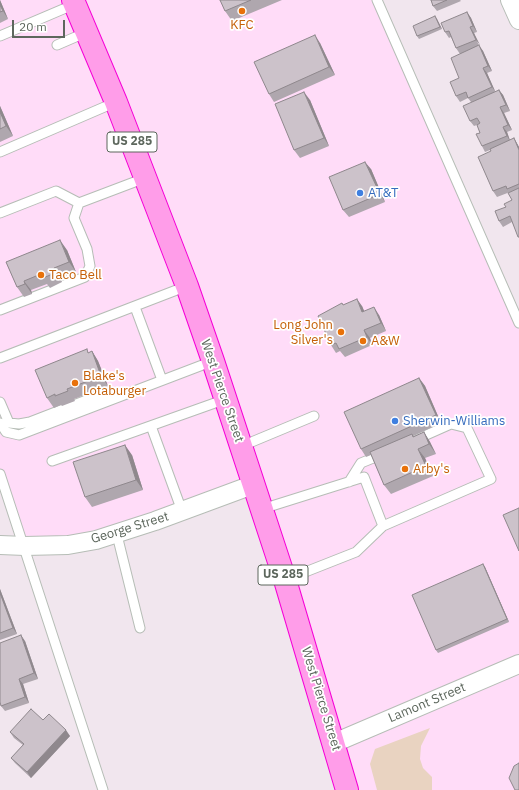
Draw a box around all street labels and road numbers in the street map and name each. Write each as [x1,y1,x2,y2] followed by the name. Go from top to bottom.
[107,132,157,152] road number: US 285
[197,338,247,444] street label: West Pierce Street
[89,509,171,547] street label: George Street
[258,565,308,585] road number: US 285
[298,645,344,753] street label: West Pierce Street
[386,680,468,726] street label: Lamont Street

